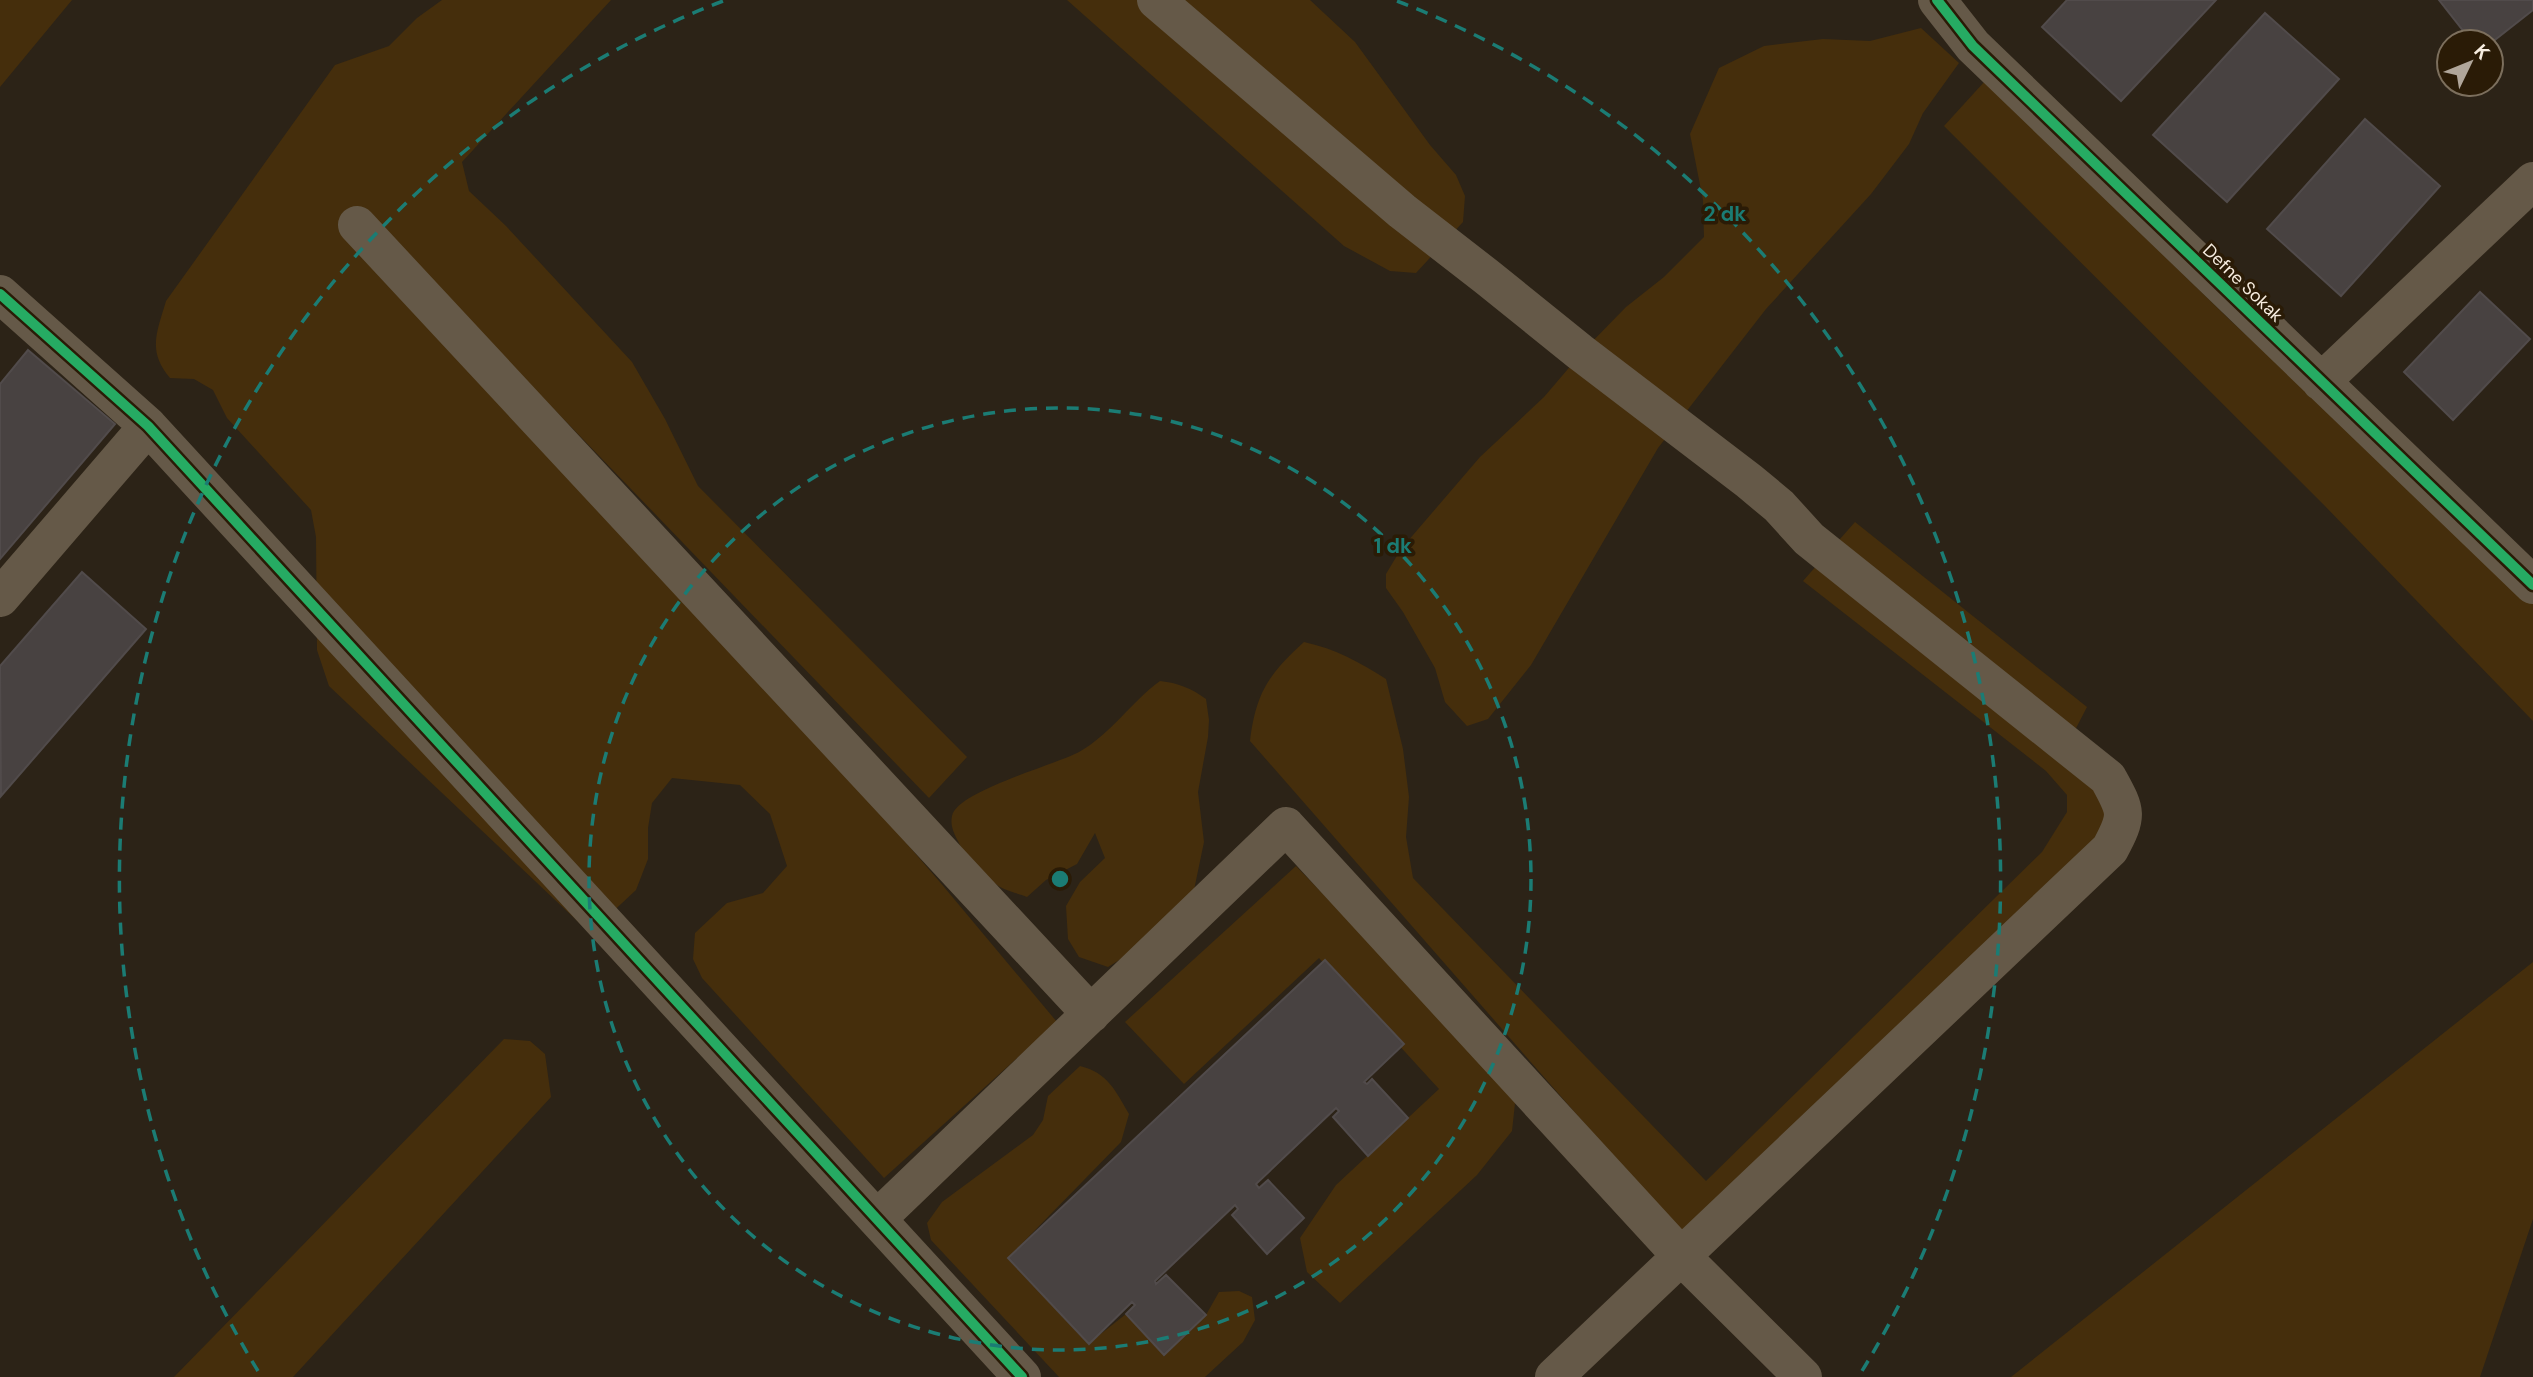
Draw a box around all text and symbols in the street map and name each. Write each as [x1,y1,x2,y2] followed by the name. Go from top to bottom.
[2435,28,2505,98] north arrow
[2469,39,2495,65] text: K
[1704,200,1746,228] text: 2 dk
[2198,239,2288,327] street label: Defne Sokak
[1374,532,1412,560] text: 1 dk
[1048,867,1072,891] centre of rings

